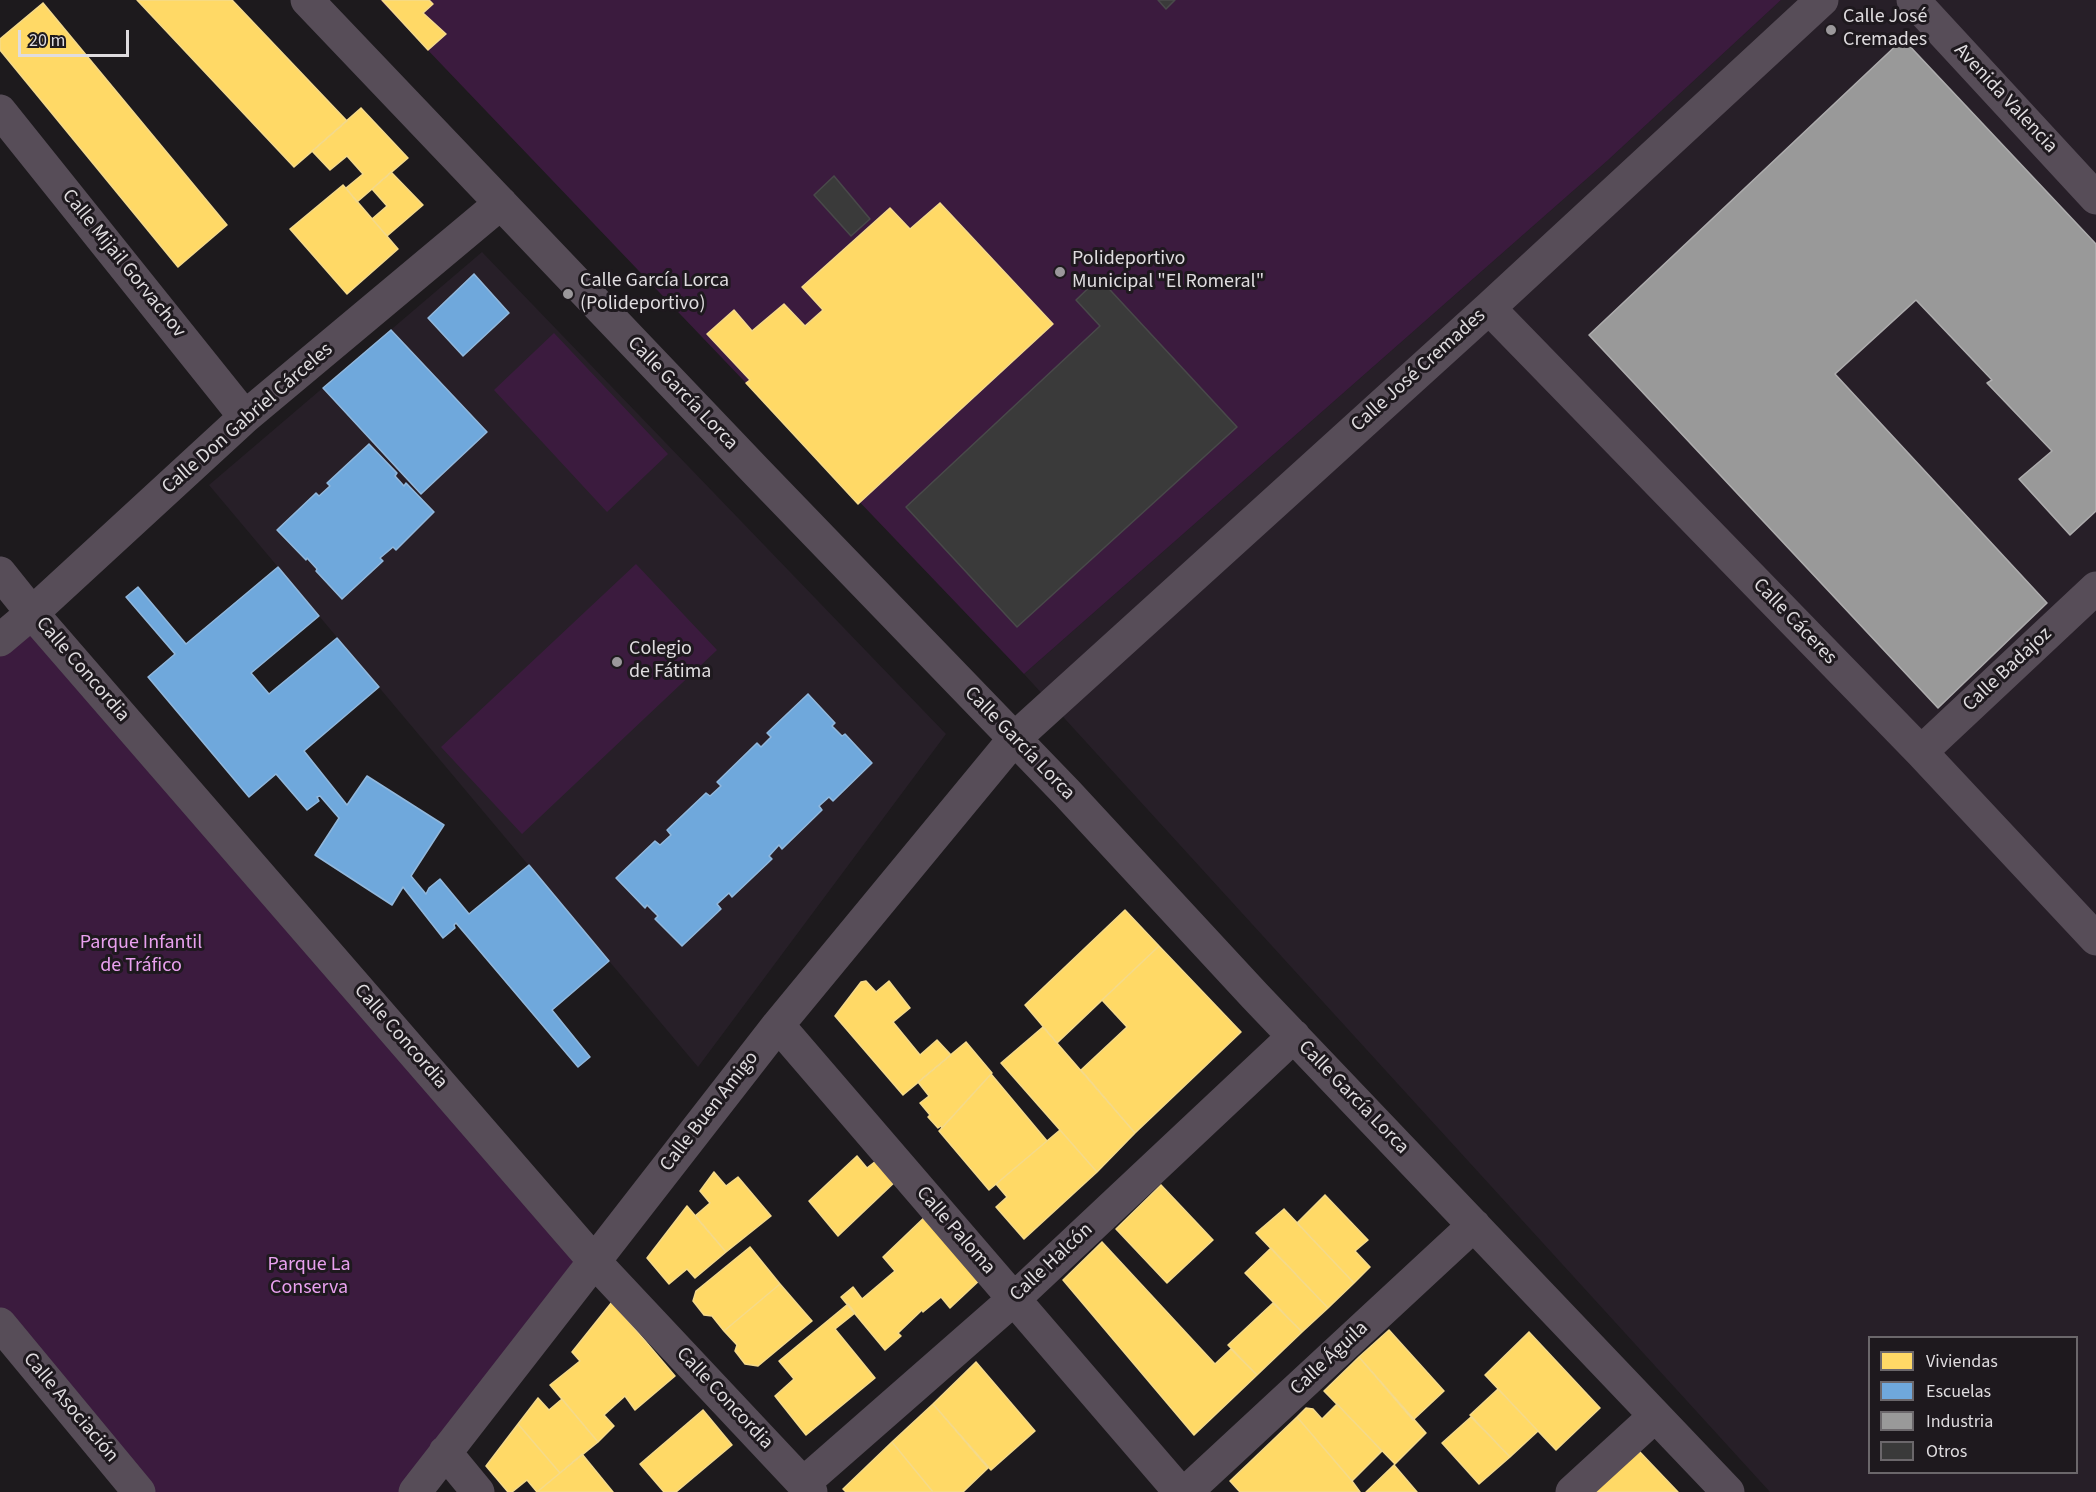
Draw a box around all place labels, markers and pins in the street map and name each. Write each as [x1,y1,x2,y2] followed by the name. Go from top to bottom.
[1843,6,1927,53] place label: Calle José Cremades
[1824,23,1838,37] marker: Calle José Cremades
[1072,248,1264,295] place label: Polideportivo Municipal "El Romeral"
[1053,265,1067,279] marker: Polideportivo Municipal "El Romeral"
[580,270,729,317] place label: Calle García Lorca (Polideportivo)
[561,287,575,301] marker: Calle García Lorca (Polideportivo)
[629,638,711,685] place label: Colegio de Fátima
[610,655,624,669] marker: Colegio de Fátima

